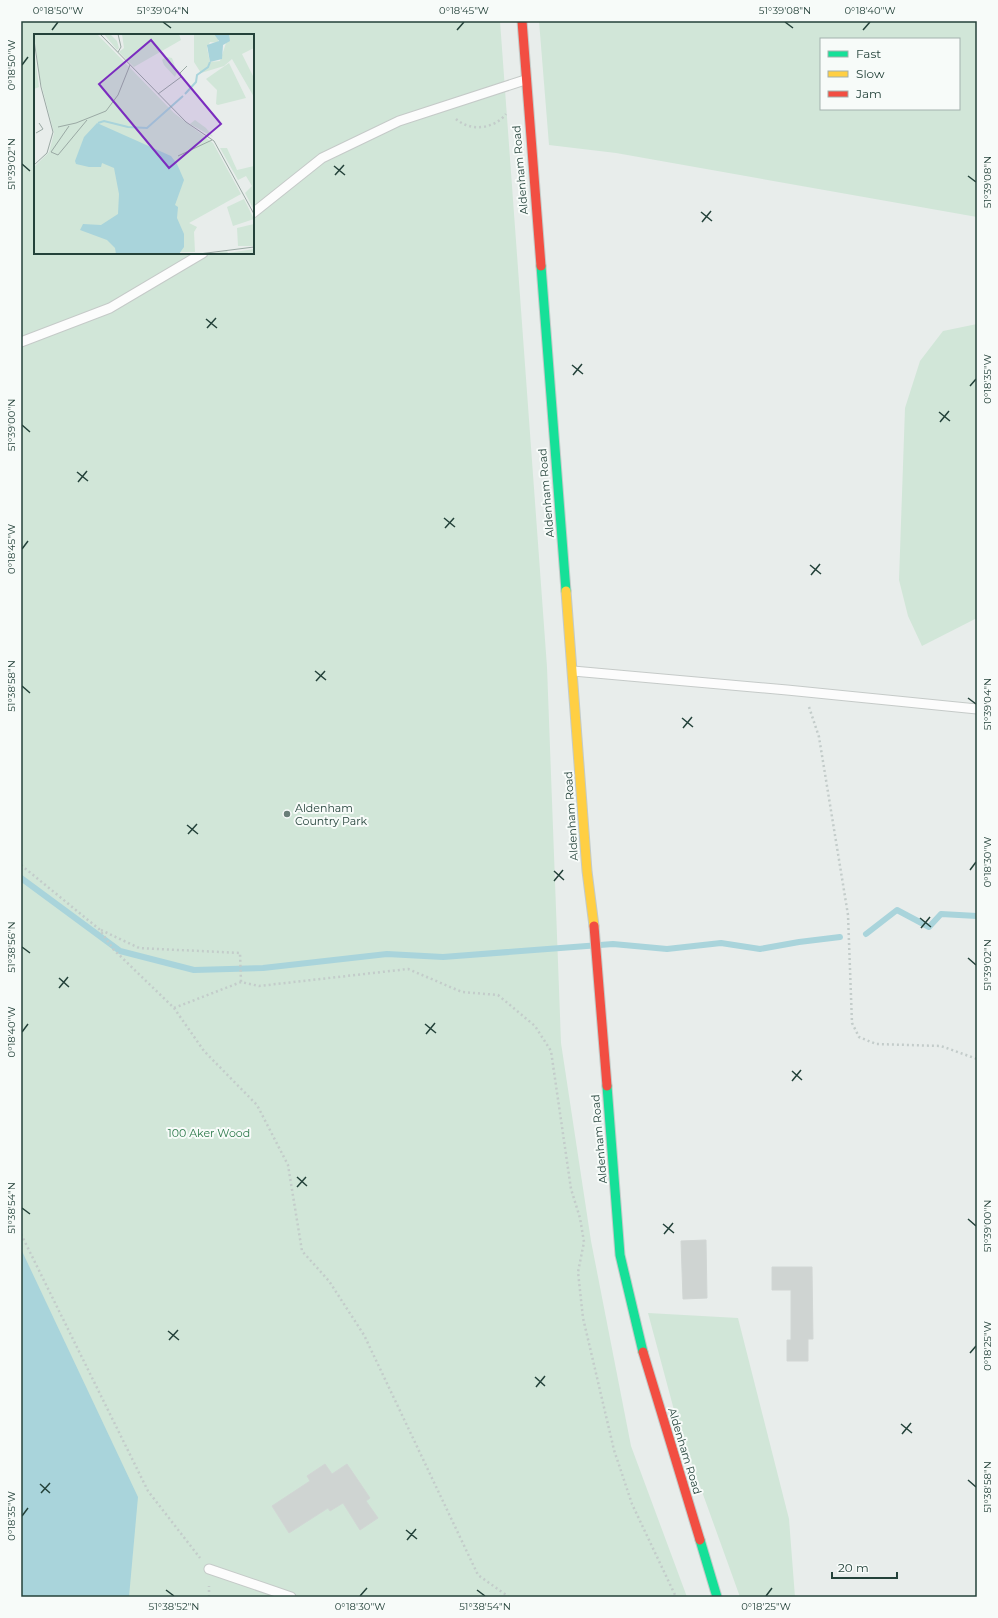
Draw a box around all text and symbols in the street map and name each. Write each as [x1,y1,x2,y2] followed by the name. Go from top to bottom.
[33,4,83,17] text: 0°18'50"W
[137,4,189,17] text: 51°39'04"N
[439,4,489,17] text: 0°18'45"W
[759,4,811,17] text: 51°39'08"N
[844,4,896,17] text: 0°18'40"W
[34,34,254,254] inset map
[820,38,960,110] legend
[5,40,18,90] text: 0°18'50"W
[856,46,881,61] text: Fast
[856,66,885,81] text: Slow
[855,86,882,101] text: Jam
[509,125,531,215] street label: Aldenham Road
[5,138,18,190] text: 51°39'02"N
[981,156,994,208] text: 51°39'08"N
[981,354,994,404] text: 0°18'35"W
[5,399,18,451] text: 51°39'00"N
[535,448,557,538] street label: Aldenham Road
[5,524,18,574] text: 0°18'45"W
[5,660,18,712] text: 51°38'58"N
[981,678,994,730] text: 51°39'04"N
[561,771,581,861] street label: Aldenham Road
[295,801,367,828] place label: Aldenham Country Park
[282,809,292,819] marker: Aldenham Country Park
[981,837,994,887] text: 0°18'30"W
[5,921,18,973] text: 51°38'56"N
[981,939,994,991] text: 51°39'02"N
[5,1006,18,1058] text: 0°18'40"W
[588,1094,610,1184] street label: Aldenham Road
[168,1126,250,1140] park label: 100 Aker Wood
[5,1182,18,1234] text: 51°38'54"N
[981,1200,994,1252] text: 51°39'00"N
[981,1321,994,1371] text: 0°18'25"W
[665,1406,705,1496] street label: Aldenham Road
[981,1461,994,1513] text: 51°38'58"N
[5,1491,18,1541] text: 0°18'35"W
[832,1554,897,1580] scale bar
[838,1560,869,1575] text: 20 m
[149,1600,199,1613] text: 51°38'52"N
[335,1600,385,1613] text: 0°18'30"W
[459,1600,511,1613] text: 51°38'54"N
[741,1600,791,1613] text: 0°18'25"W

